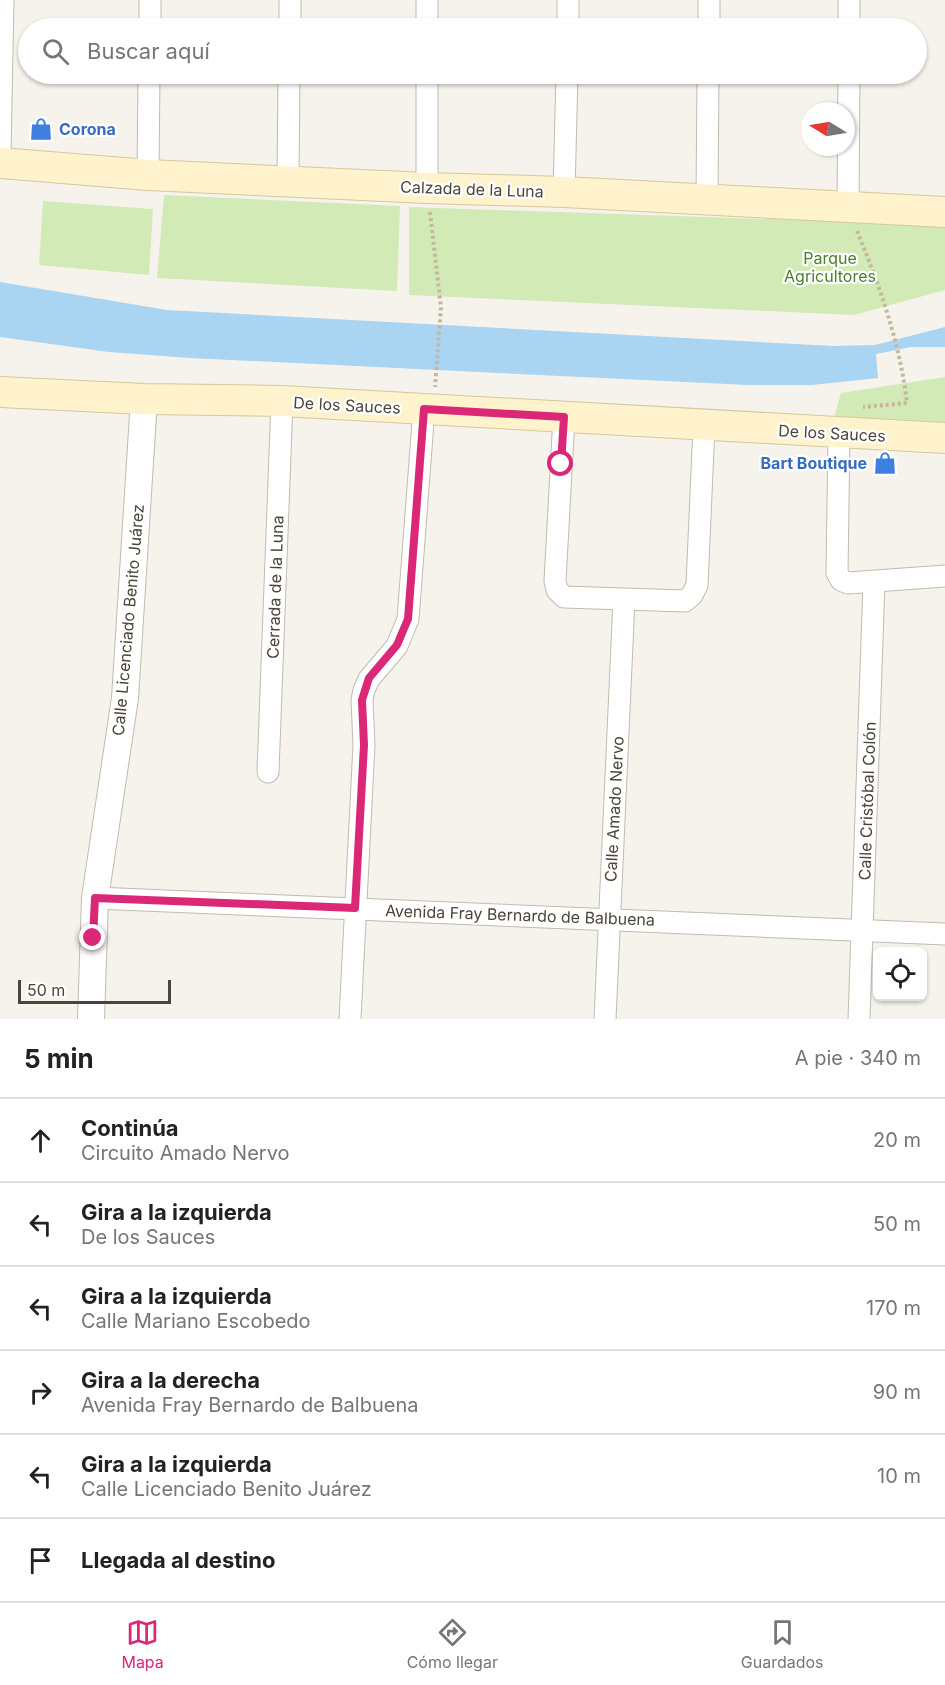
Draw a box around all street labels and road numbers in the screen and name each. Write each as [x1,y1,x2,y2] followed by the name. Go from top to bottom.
[400,177,544,201] street label: Calzada de la Luna
[293,392,401,418] street label: De los Sauces
[778,420,886,446] street label: De los Sauces
[108,503,148,737] street label: Calle Licenciado Benito Juárez
[263,515,287,659] street label: Cerrada de la Luna
[854,721,880,881] street label: Calle Cristóbal Colón
[600,736,628,882] street label: Calle Amado Nervo
[385,900,655,930] street label: Avenida Fray Bernardo de Balbuena

